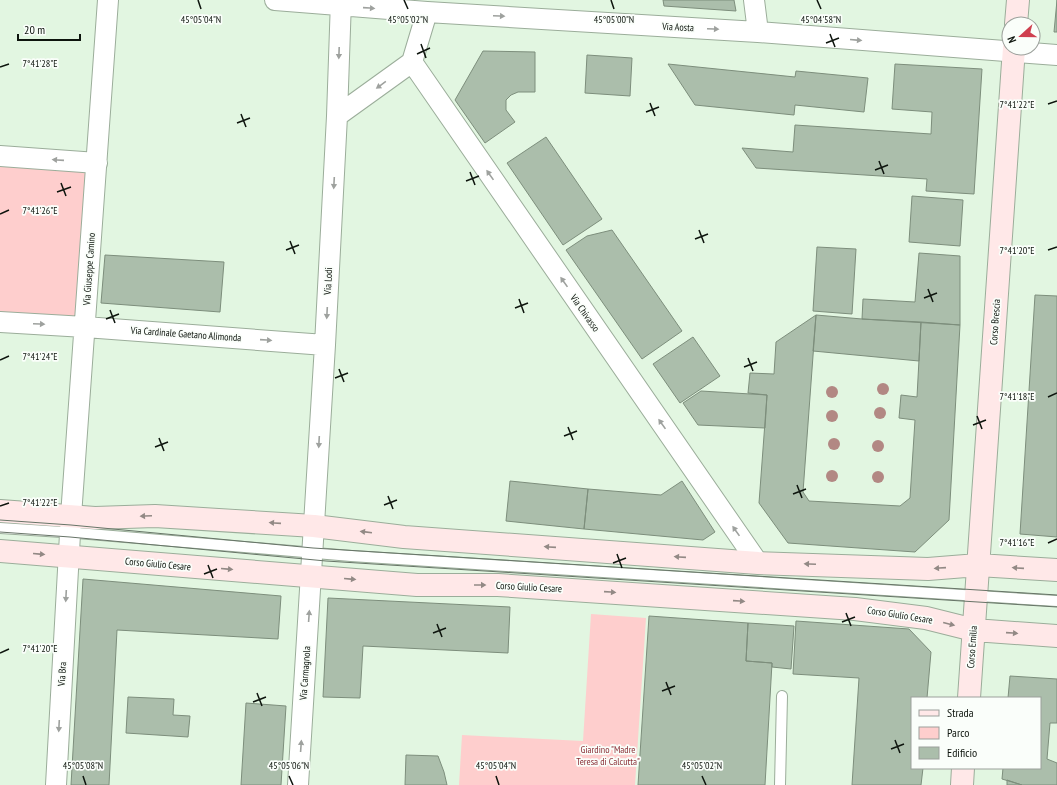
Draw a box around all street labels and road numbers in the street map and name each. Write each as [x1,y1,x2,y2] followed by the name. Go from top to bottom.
[661,20,694,34] street label: Via Aosta
[80,232,98,307] street label: Via Giuseppe Camino
[321,267,335,296] street label: Via Lodi
[567,291,603,334] street label: Via Chivasso
[987,299,1003,345] street label: Corso Brescia
[129,324,242,344] street label: Via Cardinale Gaetano Alimonda
[124,555,192,573] street label: Corso Giulio Cesare
[496,579,562,595] street label: Corso Giulio Cesare
[866,603,934,627] street label: Corso Giulio Cesare
[964,625,980,669] street label: Corso Emilia
[297,646,313,701] street label: Via Carmagnola
[55,661,69,688] street label: Via Bra

